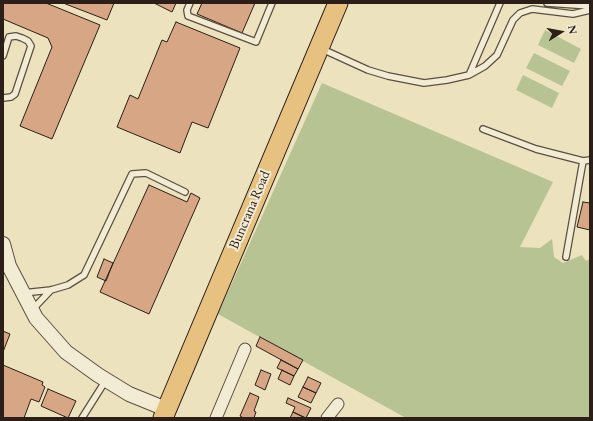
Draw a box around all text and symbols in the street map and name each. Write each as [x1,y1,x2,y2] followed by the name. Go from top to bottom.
[541,12,581,52] north arrow
[565,24,581,35] text: N
[226,168,274,252] street label: Buncrana Road

